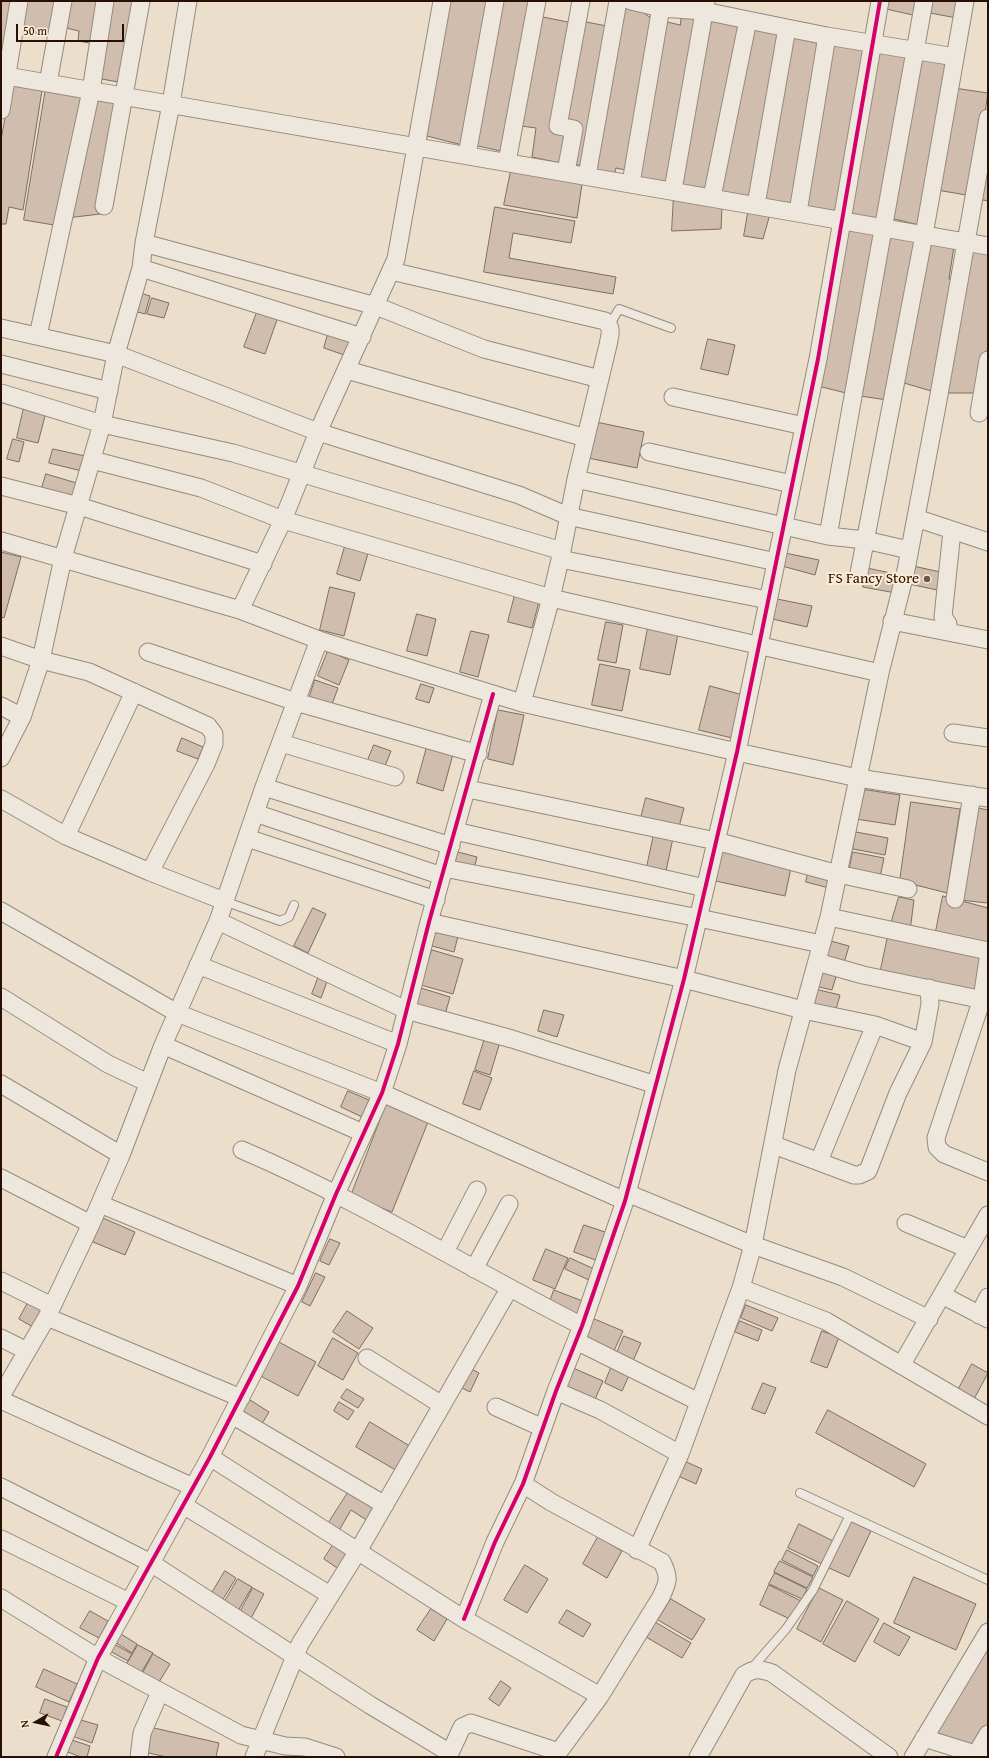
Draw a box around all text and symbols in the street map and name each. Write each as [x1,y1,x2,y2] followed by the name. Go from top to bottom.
[18,16,126,42] scale bar
[23,22,47,39] text: 50 m
[828,570,919,588] place label: FS Fancy Store
[922,574,932,584] marker: FS Fancy Store
[16,1702,56,1742] north arrow
[16,1719,33,1729] text: N

